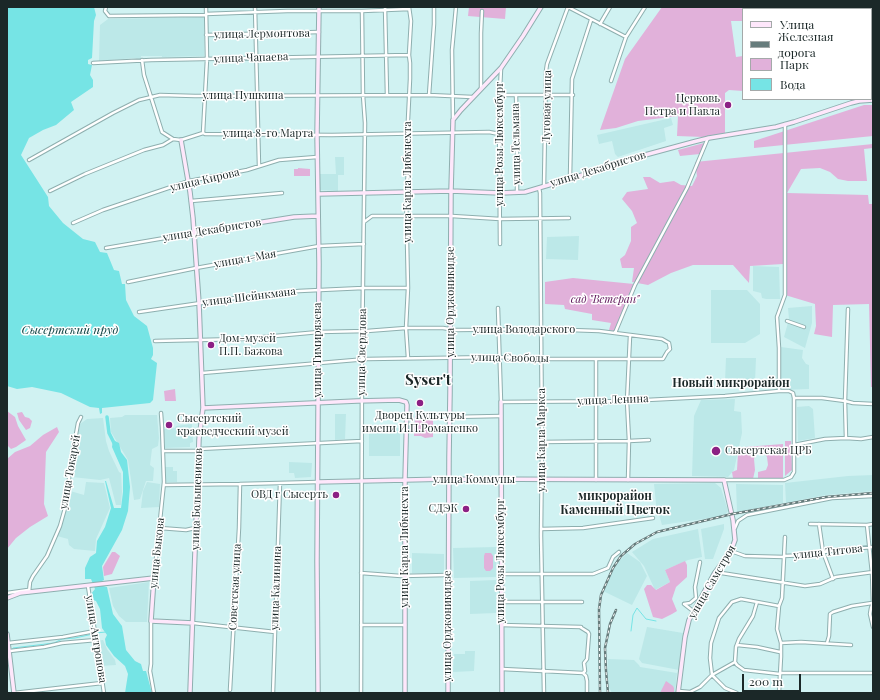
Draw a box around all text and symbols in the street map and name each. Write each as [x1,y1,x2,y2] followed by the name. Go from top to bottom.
[742,8,872,100] legend
[780,16,814,32] text: Улица
[214,27,310,41] street label: улица Лермонтова
[778,28,833,60] text: Железная дорога
[214,50,288,66] street label: улица Чапаева
[780,56,809,72] text: Парк
[540,70,554,144] street label: Луговая улица
[780,76,806,92] text: Вода
[493,82,507,206] street label: улица Розы Люксембург
[203,89,283,103] street label: улица Пушкина
[645,92,720,118] place label: Церковь Петра и Павла
[723,100,733,110] marker: Церковь Петра и Павла
[509,103,523,185] street label: улица Тельмана
[401,121,415,243] street label: улица Карла Либкнехта
[223,127,313,141] street label: улица 8-го Марта
[549,148,647,190] street label: улица Декабристов
[169,166,241,194] street label: улица Кирова
[162,216,262,244] street label: улица Декабристов
[213,247,277,271] street label: улица 1-Мая
[444,247,458,357] street label: улица Орджоникидзе
[201,285,297,309] street label: улица Шейнкмана
[571,293,639,307] park label: сад "Ветеран"
[311,302,325,398] street label: улица Тимирязева
[355,308,369,396] street label: улица Свердлова
[22,323,118,337] water label: Сысертский пруд
[473,323,575,337] street label: улица Володарского
[219,332,283,358] place label: Дом-музей П.П. Бажова
[206,340,216,350] marker: Дом-музей П.П. Бажова
[471,351,549,365] street label: улица Свободы
[405,371,451,389] district label: Syser't
[672,376,790,390] district label: Новый микрорайон
[535,388,549,492] street label: улица Карла Маркса
[577,392,649,408] street label: улица Ленина
[415,398,425,408] marker: Дворец Культуры имени И.П.Романенко
[362,409,478,435] place label: Дворец Культуры имени И.П.Романенко
[177,412,289,438] place label: Сысертский краеведческий музей
[164,420,174,430] marker: Сысертский краеведческий музей
[57,434,83,510] street label: улица Токарей
[725,444,811,458] place label: Сысертская ЦРБ
[710,445,722,457] marker: Сысертская ЦРБ
[189,448,205,550] street label: улица Большевиков
[433,473,515,487] street label: улица Коммуны
[398,486,412,608] street label: улица Карла Либкнехта
[251,488,328,502] place label: ОВД г Сысерть
[560,489,670,517] district label: микрорайон Каменный Цветок
[331,490,341,500] marker: ОВД г Сысерть
[494,499,508,623] street label: улица Розы Люксембург
[429,502,458,516] place label: СДЭК
[461,504,471,514] marker: СДЭК
[147,517,167,589] street label: улица Быкова
[793,542,863,562] street label: улица Титова
[226,543,244,631] street label: Советская улица
[686,543,738,621] street label: улица Самстроя
[268,546,284,630] street label: улица Калинина
[441,571,455,681] street label: улица Орджоникидзе
[83,594,109,684] street label: улица Антропова
[744,666,803,692] scale bar
[749,673,783,689] text: 200 m

